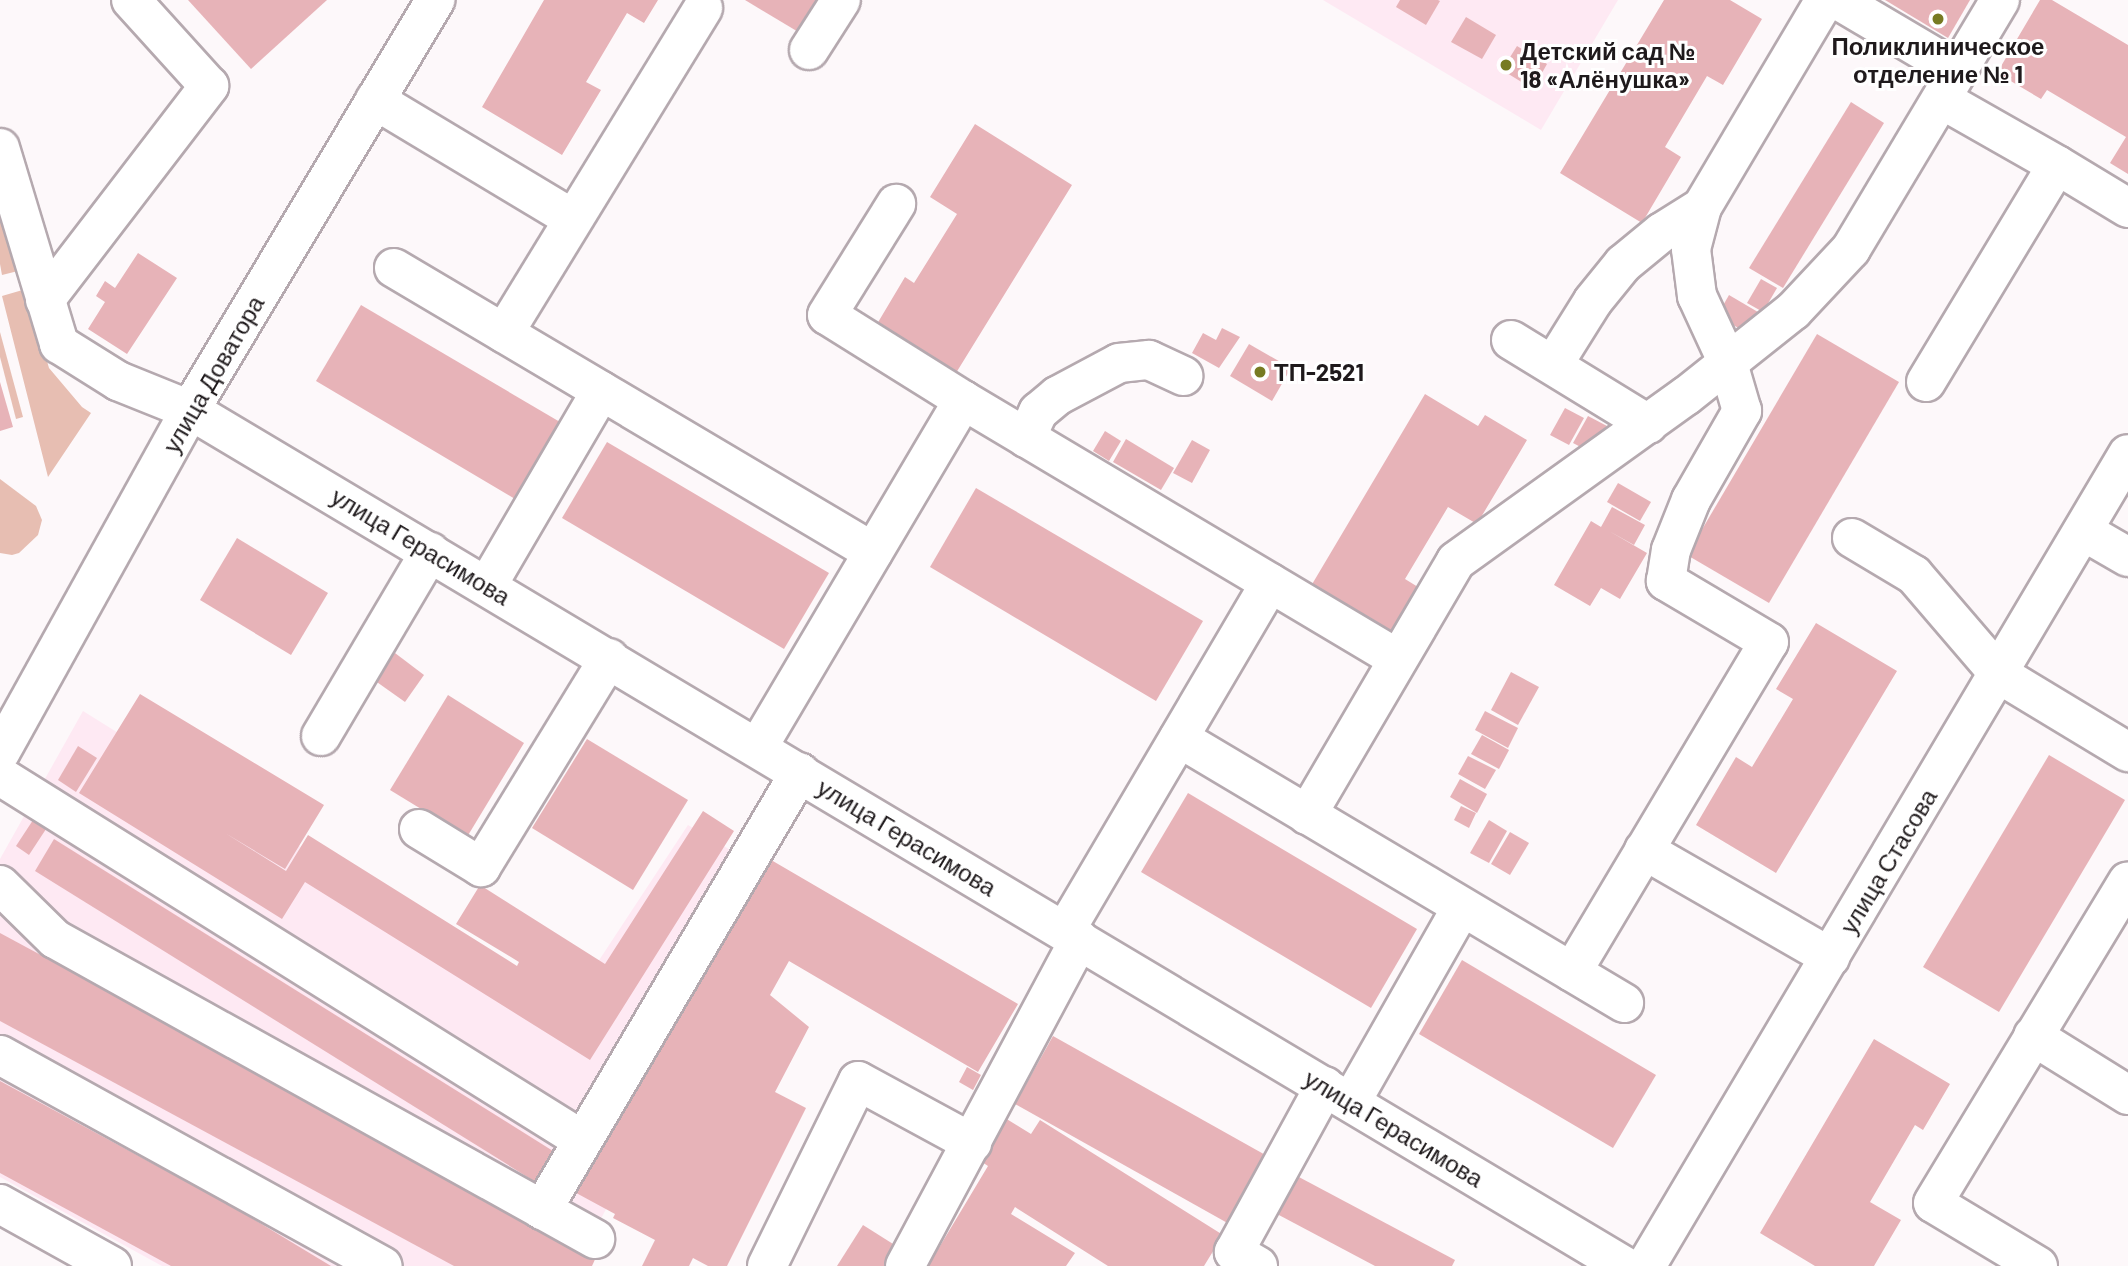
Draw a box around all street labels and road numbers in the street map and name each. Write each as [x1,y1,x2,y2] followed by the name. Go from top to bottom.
[156,290,270,458] street label: улица Доватора
[326,481,516,611] street label: улица Герасимова
[812,772,1002,902] street label: улица Герасимова
[1834,783,1942,939] street label: улица Стасова
[1299,1063,1489,1193] street label: улица Герасимова

